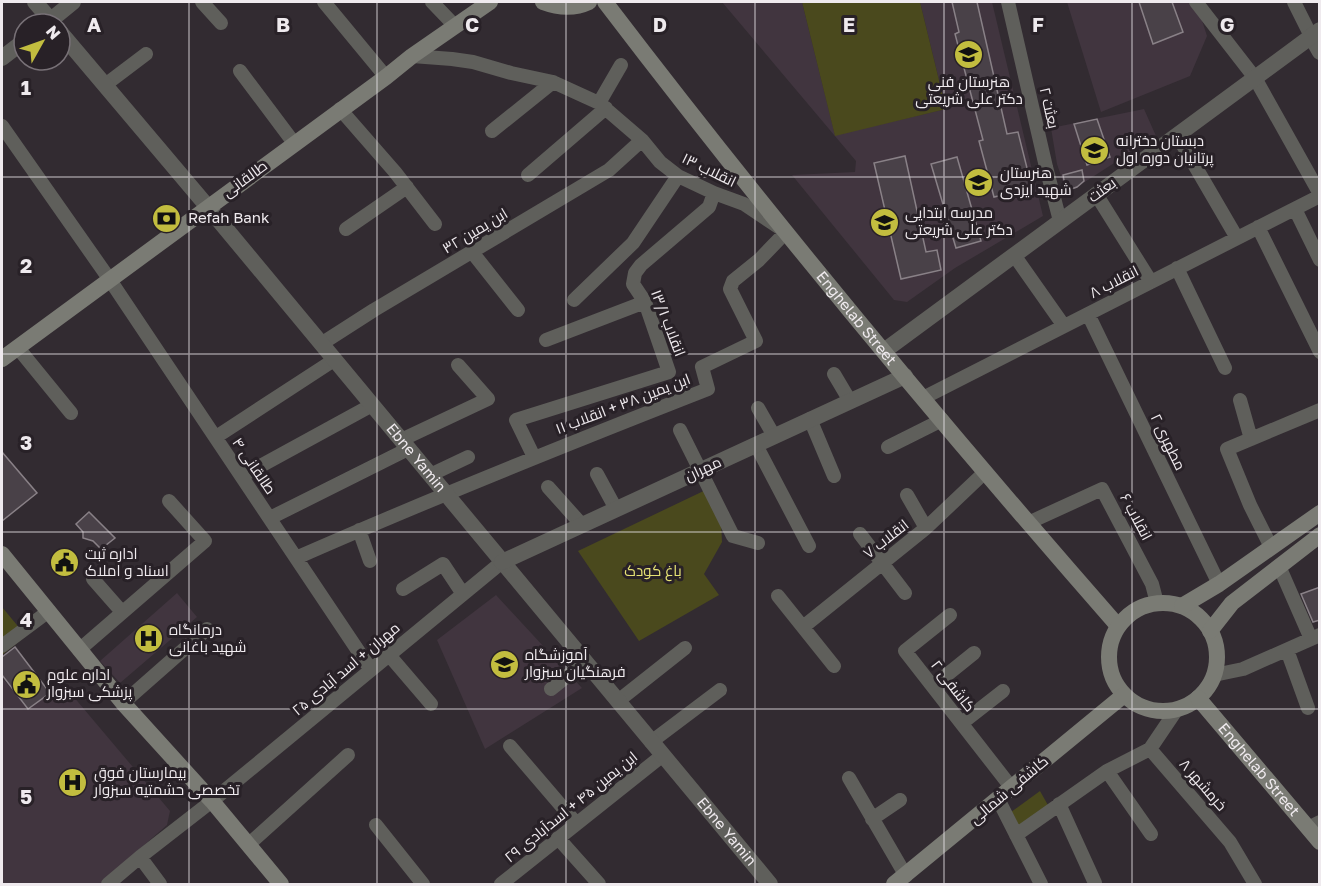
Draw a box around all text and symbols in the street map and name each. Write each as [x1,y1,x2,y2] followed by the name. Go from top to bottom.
[12,12,72,72] north arrow
[87,12,101,36] text: A
[276,12,290,36] text: B
[465,12,479,36] text: C
[653,12,667,36] text: D
[843,12,855,36] text: E
[1032,12,1044,36] text: F
[1220,12,1234,36] text: G
[42,21,65,43] text: N
[953,39,985,71] school or university icon: هنرستان فنی دکتر علی شریعتی
[915,72,1023,109] place label: هنرستان فنی دکتر علی شریعتی
[21,75,31,99] text: 1
[1036,85,1063,130] street label: بعثت ۲
[1116,131,1214,168] place label: دبستان دخترانه پرتانیان دوره اول
[1079,134,1111,166] school or university icon: دبستان دخترانه پرتانیان دوره اول
[679,148,739,190] street label: انقلاب ۱۳
[218,156,272,202] street label: طالقانی
[1000,163,1072,200] place label: هنرستان شهید ایزدی
[963,166,995,198] school or university icon: هنرستان شهید ایزدی
[1084,173,1119,205] street label: بعثت
[151,202,183,234] bank icon: Refah Bank
[905,203,1013,240] place label: مدرسه ابتدایی دکتر علی شریعتی
[439,204,511,258] street label: ابن یمین ۳۲
[868,206,900,238] school or university icon: مدرسه ابتدایی دکتر علی شریعتی
[188,208,270,226] place label: Refah Bank
[20,253,32,277] text: 2
[1086,261,1141,301] street label: انقلاب ۸
[813,267,901,368] street label: Enghelab Street
[648,287,690,359] street label: انقلاب ۱۳/۱
[553,369,693,439] street label: ابن یمین ۳۸ + انقلاب ۱۱
[1146,410,1190,474] street label: مطهری ۲
[383,419,450,495] street label: Ebne Yamin
[20,430,32,454] text: 3
[228,434,280,498] street label: طالقانی ۴
[682,452,724,486] street label: مهران
[1117,490,1157,543] street label: انقلاب ۶
[859,515,912,562] street label: انقلاب ۷
[85,544,169,580] place label: اداره ثبت اسناد و املاک
[48,547,80,579] public building icon: اداره ثبت اسناد و املاک
[624,561,682,582] park label: باغ کودک
[20,607,32,631] text: 4
[288,618,404,720] street label: مهران + اسد آبادی ۲۵
[169,620,247,657] place label: درمانگاه شهید باغانی
[132,623,164,655] hospital icon: درمانگاه شهید باغانی
[524,645,626,682] place label: آموزشگاه فرهنگیان سبزوار
[488,648,520,680] school or university icon: آموزشگاه فرهنگیان سبزوار
[926,656,980,716] street label: کاشفی ۲
[46,665,132,702] place label: اداره علوم پزشکی سبزوار
[10,668,42,700] public building icon: اداره علوم پزشکی سبزوار
[1215,719,1304,819] street label: Enghelab Street
[500,747,642,867] street label: ابن یمین ۴۵ + اسدآبادی ۲۹
[965,751,1053,829] street label: کاشفی شمالی
[1175,755,1231,815] street label: خرمشهر ۸
[93,763,240,800] place label: بیمارستان فوق تخصصی حشمتیه سبزوار
[57,766,89,798] hospital icon: بیمارستان فوق تخصصی حشمتیه سبزوار
[20,784,32,808] text: 5
[694,793,761,869] street label: Ebne Yamin

